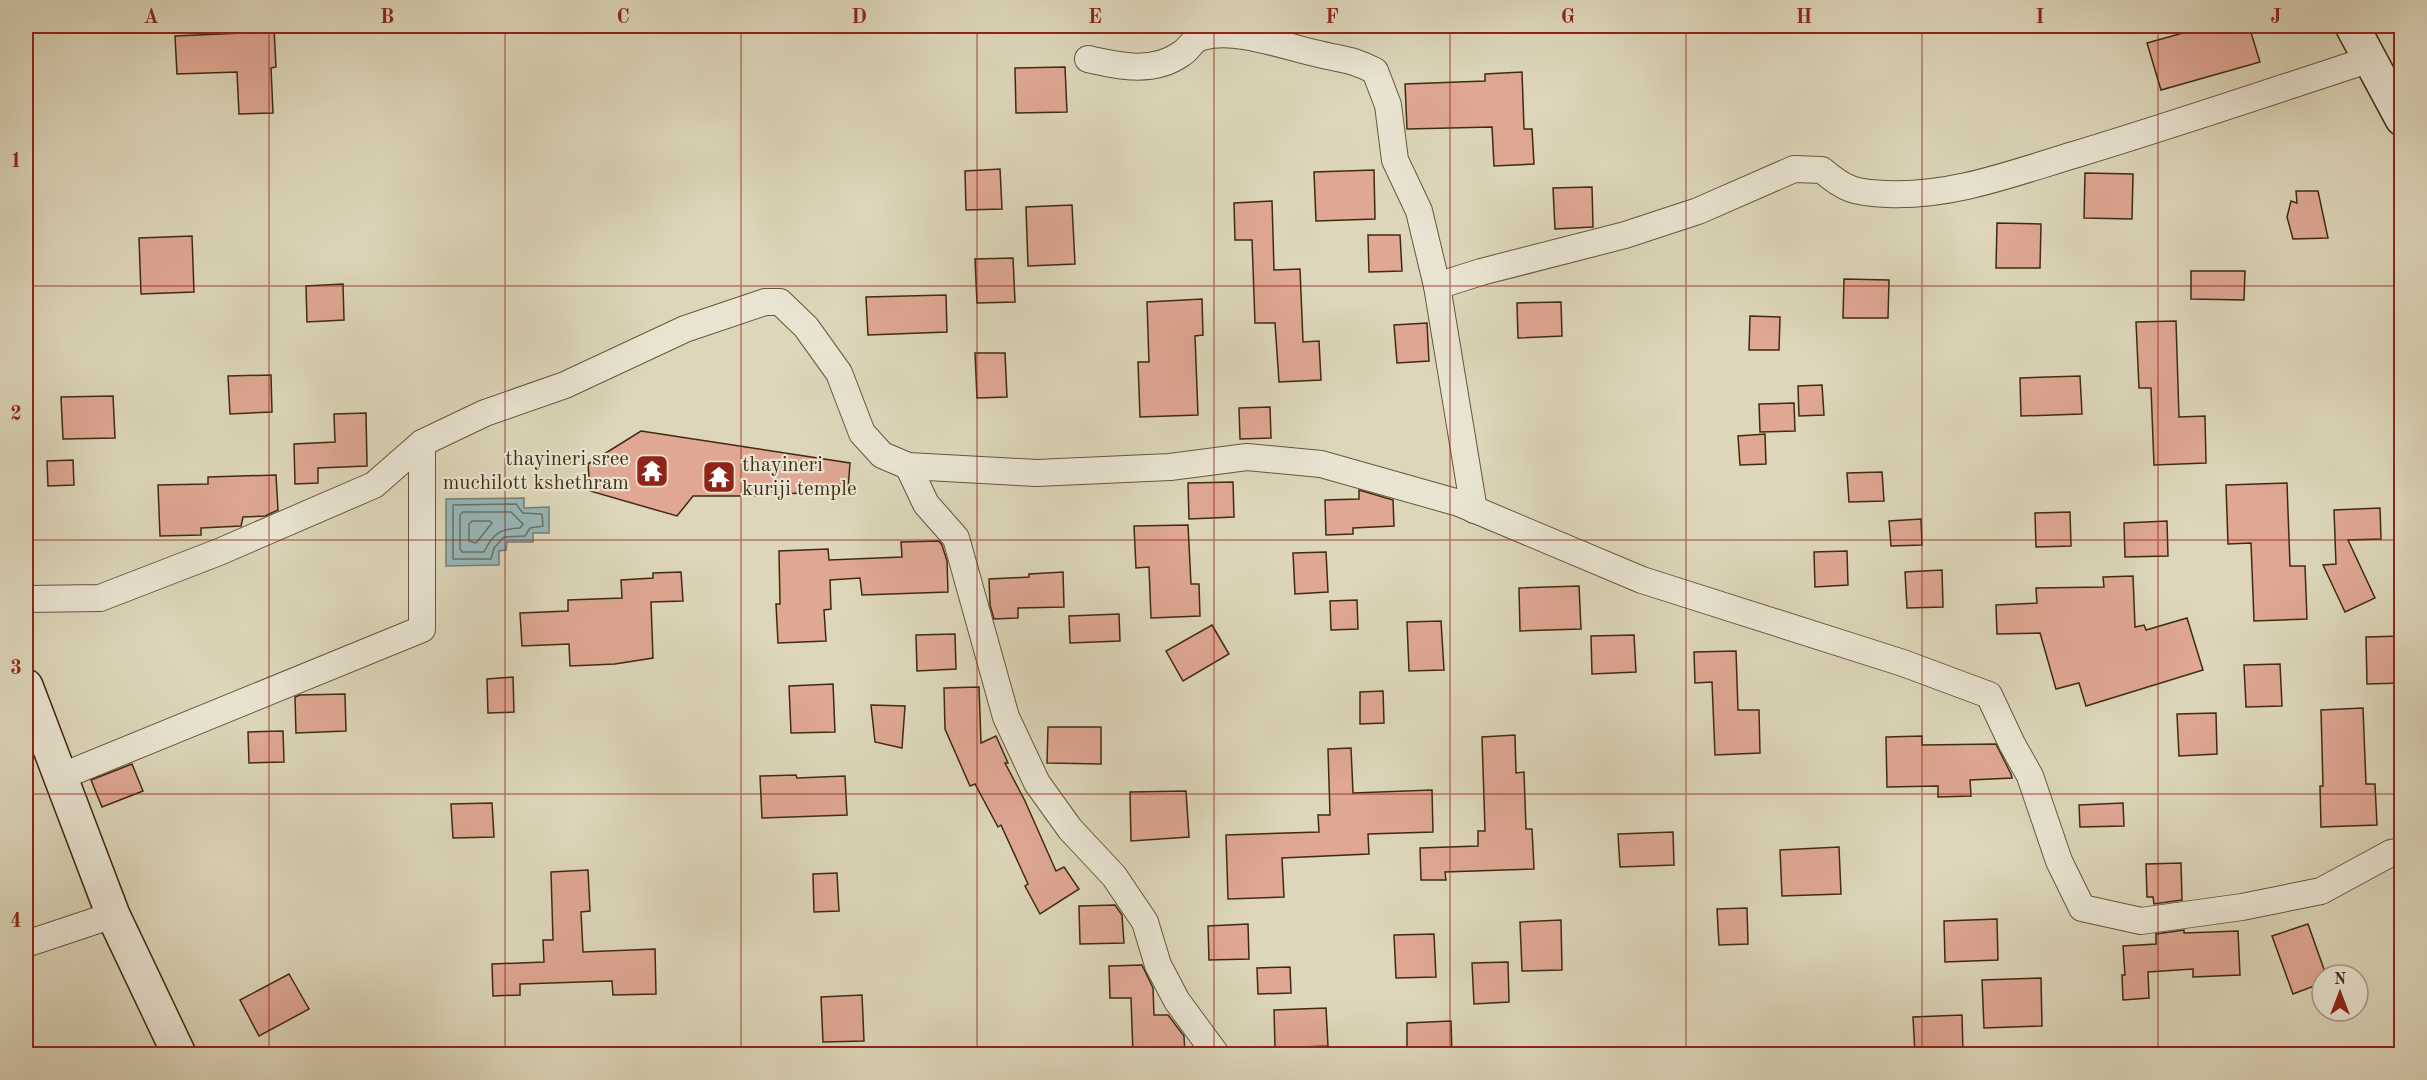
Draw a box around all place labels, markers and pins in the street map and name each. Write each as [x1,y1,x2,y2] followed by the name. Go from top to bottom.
[443,449,629,494] place label: thayineri sree muchilott kshethram
[634,453,670,489] temple icon: thayineri sree muchilott kshethram
[742,455,857,500] place label: thayineri kuriji temple
[701,459,737,495] temple icon: thayineri kuriji temple

